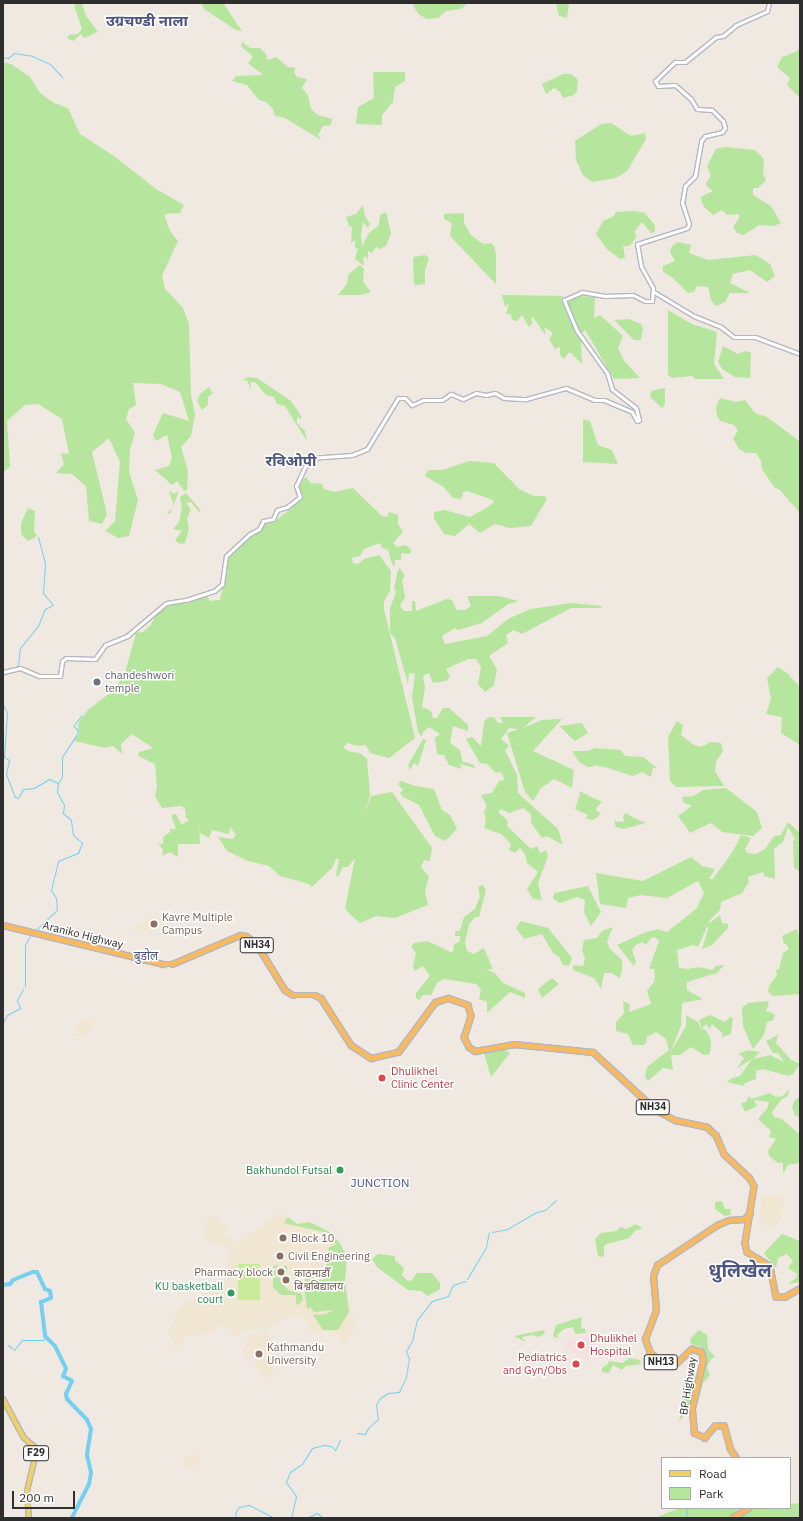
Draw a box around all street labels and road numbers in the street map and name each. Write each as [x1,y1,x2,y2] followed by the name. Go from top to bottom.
[41,919,125,951] street label: Araniko Highway
[239,937,275,953] road number: NH34
[635,1099,671,1115] road number: NH34
[643,1354,679,1370] road number: NH13
[677,1356,699,1416] street label: BP Highway
[23,1445,49,1461] road number: F29

